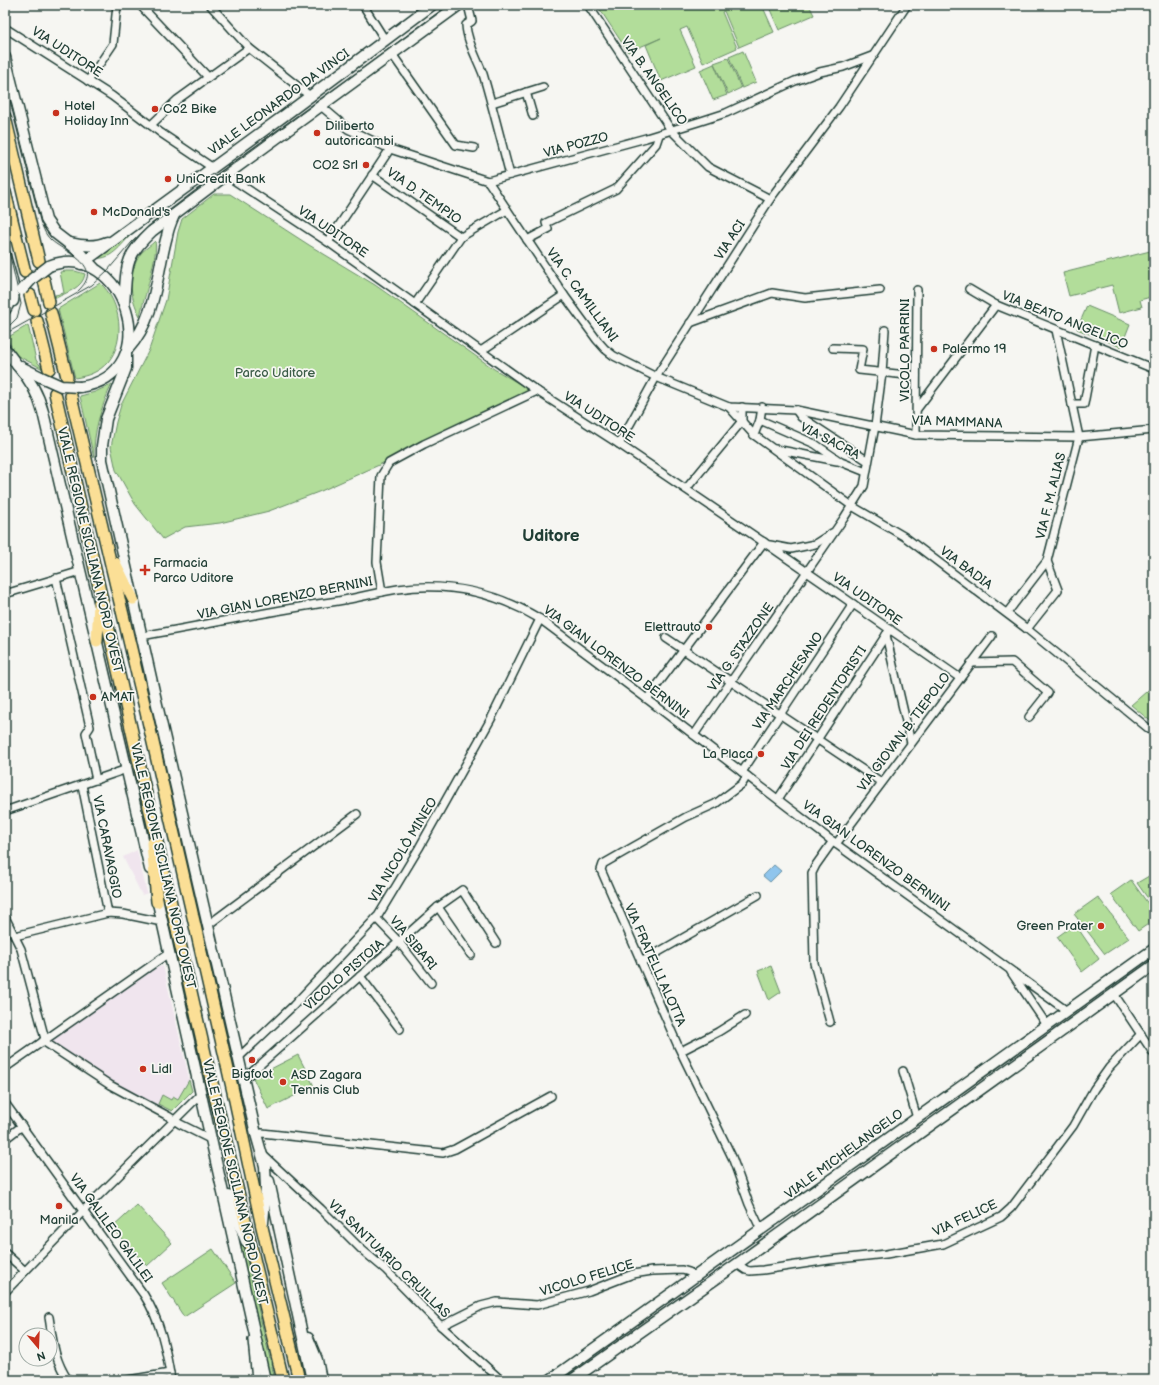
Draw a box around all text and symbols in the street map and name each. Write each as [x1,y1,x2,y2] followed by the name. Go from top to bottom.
[29,23,106,81] street label: VIA UDITORE
[617,34,691,129] street label: VIA B. ANGELICO
[205,45,353,159] street label: VIALE LEONARDO DA VINCI
[64,98,129,129] place label: Hotel Holiday Inn
[163,101,217,117] place label: Co2 Bike
[150,104,160,114] marker: Co2 Bike
[51,108,61,118] marker: Hotel Holiday Inn
[325,118,394,149] place label: Diliberto autoricambi
[312,128,322,138] marker: Diliberto autoricambi
[542,129,610,161] street label: VIA POZZO
[312,157,358,173] place label: CO2 Srl
[361,160,371,170] marker: CO2 Srl
[384,164,465,228] street label: VIA D. TEMPIO
[176,171,266,187] place label: UniCredit Bank
[163,174,173,184] marker: UniCredit Bank
[295,203,372,262] street label: VIA UDITORE
[102,204,171,220] place label: McDonald's
[89,207,99,217] marker: McDonald's
[711,217,749,263] street label: VIA ACI
[543,245,621,345] street label: VIA C. CAMILLIANI
[1000,287,1131,353] street label: VIA BEATO ANGELICO
[897,298,913,402] street label: VICOLO PARRINI
[942,341,1006,357] place label: Palermo 19
[929,344,939,354] marker: Palermo 19
[235,365,315,381] park label: Parco Uditore
[561,388,638,446] street label: VIA UDITORE
[911,412,1003,432] street label: VIA MAMMANA
[797,419,863,463] street label: VIA SACRA
[54,425,126,675] street label: VIALE REGIONE SICILIANA NORD OVEST
[1032,451,1070,541] street label: VIA F. M. ALIAS
[522,526,580,546] district label: Uditore
[936,543,996,593] street label: VIA BADIA
[153,555,234,586] place label: Farmacia Parco Uditore
[140,565,150,575] marker: Farmacia Parco Uditore
[829,569,905,629] street label: VIA UDITORE
[196,573,374,623] street label: VIA GIAN LORENZO BERNINI
[704,599,778,694] street label: VIA G. STAZZONE
[540,602,692,722] street label: VIA GIAN LORENZO BERNINI
[644,619,701,635] place label: Elettrauto
[704,622,714,632] marker: Elettrauto
[749,629,827,733] street label: VIA MARCHESANO
[778,643,870,773] street label: VIA DEI REDENTORISTI
[854,669,954,795] street label: VIA GIOVAN B. TIEPOLO
[101,689,135,705] place label: AMAT
[88,692,98,702] marker: AMAT
[127,741,199,991] street label: VIALE REGIONE SICILIANA NORD OVEST
[702,746,753,762] place label: La Placa
[756,749,766,759] marker: La Placa
[89,794,125,900] street label: VIA CARAVAGGIO
[364,794,441,906] street label: VIA NICOLÒ MINEO
[799,797,953,915] street label: VIA GIAN LORENZO BERNINI
[621,901,689,1029] street label: VIA FRATELLI ALOTTA
[386,913,440,973] street label: VIA SIBARI
[1017,918,1093,934] place label: Green Prater
[1096,921,1106,931] marker: Green Prater
[301,936,387,1014] street label: VICOLO PISTOIA
[247,1055,257,1065] marker: Bigfoot
[199,1057,271,1307] street label: VIALE REGIONE SICILIANA NORD OVEST
[151,1061,172,1077] place label: Lidl
[138,1064,148,1074] marker: Lidl
[231,1066,273,1082] place label: Bigfoot
[291,1067,362,1098] place label: ASD Zagara Tennis Club
[278,1077,288,1087] marker: ASD Zagara Tennis Club
[782,1106,906,1202] street label: VIALE MICHELANGELO
[66,1170,156,1286] street label: VIA GALILEO GALILEI
[930,1196,1000,1240] street label: VIA FELICE
[325,1197,453,1322] street label: VIA SANTUARIO CRUILLAS
[54,1201,64,1211] marker: Manila
[39,1212,79,1228] place label: Manila
[538,1256,636,1300] street label: VICOLO FELICE
[18,1327,58,1367] north arrow
[35,1348,47,1363] text: N

